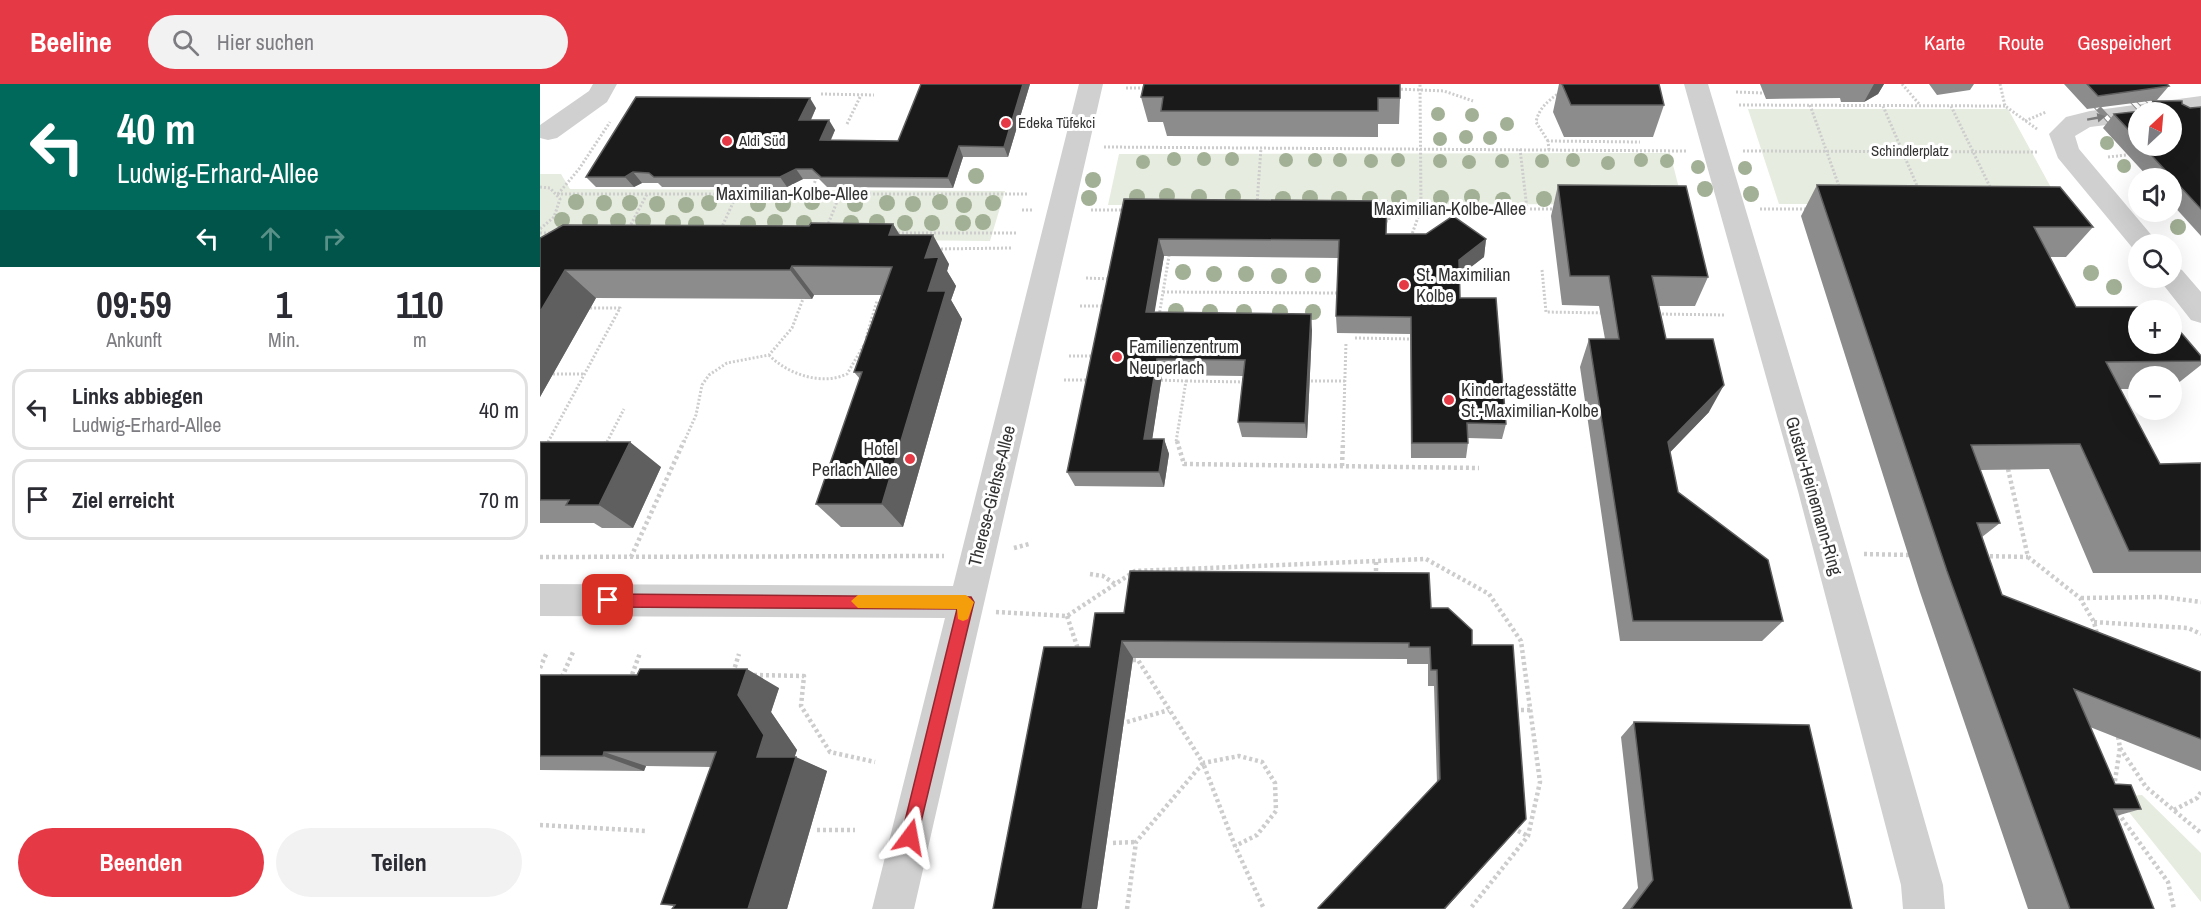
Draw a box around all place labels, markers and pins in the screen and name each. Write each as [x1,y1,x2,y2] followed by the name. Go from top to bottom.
[1018,112,1095,133] place label: Edeka Tüfekci
[999,116,1013,130] marker: Edeka Tüfekci
[738,130,786,151] place label: Aldi Süd
[720,134,734,148] marker: Aldi Süd
[1416,262,1510,308] place label: St. Maximilian Kolbe
[1397,278,1411,292] marker: St. Maximilian Kolbe
[1129,334,1239,380] place label: Familienzentrum Neuperlach
[1110,350,1124,364] marker: Familienzentrum Neuperlach
[1461,377,1599,423] place label: Kindertagesstätte St.-Maximilian-Kolbe
[1442,393,1456,407] marker: Kindertagesstätte St.-Maximilian-Kolbe
[812,436,898,482] place label: Hotel Perlach Allee
[903,452,917,466] marker: Hotel Perlach Allee
[582,574,633,625] pin

